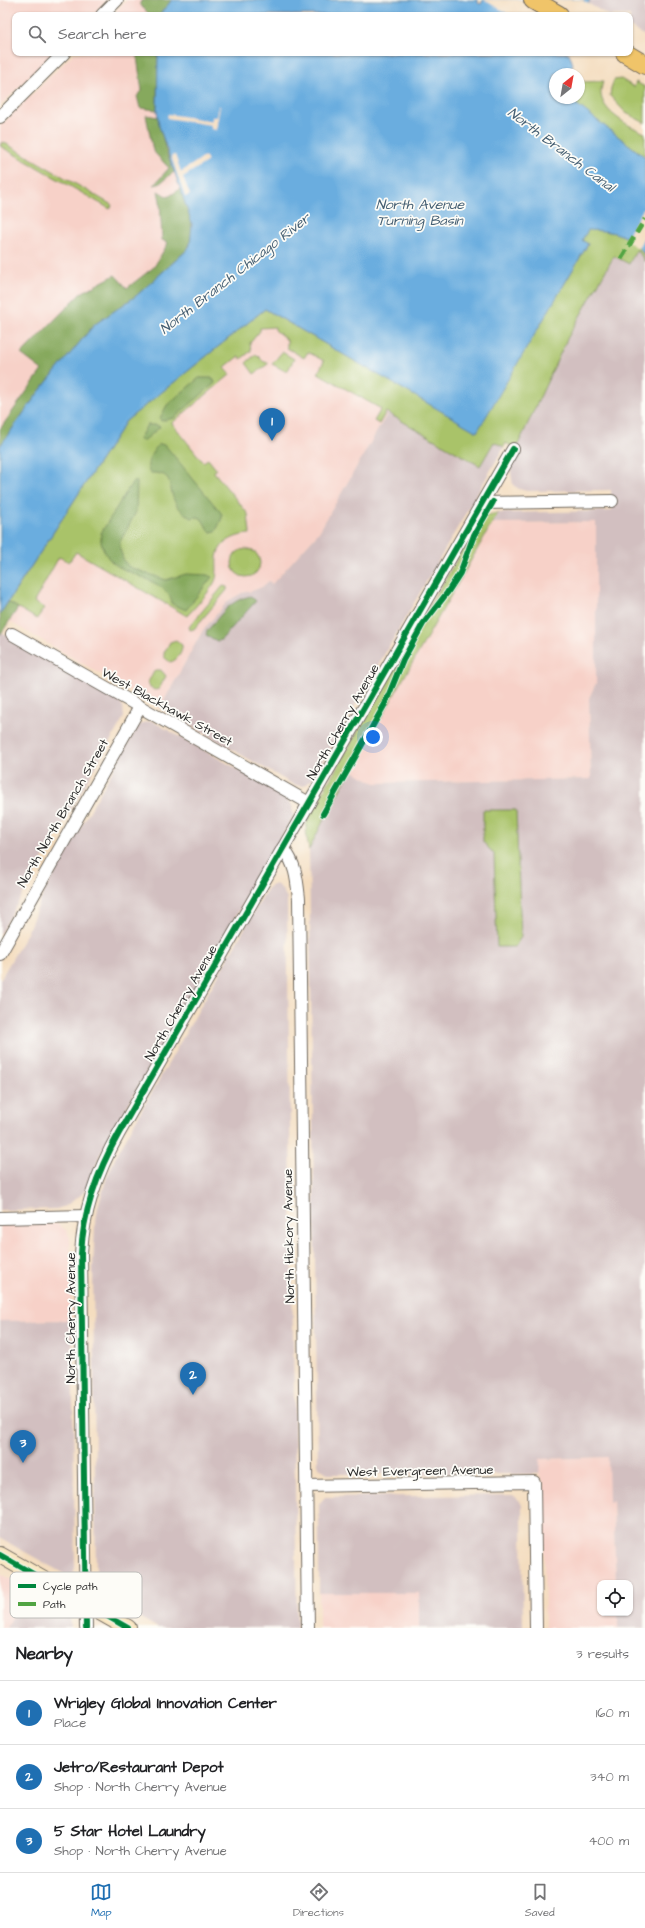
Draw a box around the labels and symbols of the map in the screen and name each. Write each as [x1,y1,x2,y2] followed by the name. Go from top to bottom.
[549,68,585,104] north arrow
[503,103,620,198] water label: North Branch Canal
[376,195,465,231] water label: North Avenue Turning Basin
[156,208,315,339] water label: North Branch Chicago River
[259,408,285,441] pin: 1
[302,661,384,784] street label: North Cherry Avenue
[98,663,236,751] street label: West Blackhawk Street
[363,727,383,747] your location
[13,735,113,890] street label: North North Branch Street
[140,942,222,1065] street label: North Cherry Avenue
[279,1169,300,1303] street label: North Hickory Avenue
[62,1252,81,1384] street label: North Cherry Avenue
[180,1362,206,1395] pin: 2
[10,1430,36,1463] pin: 3
[346,1461,494,1482] street label: West Evergreen Avenue
[10,1572,142,1618] legend
[43,1579,98,1595] text: Cycle path
[43,1597,66,1612] text: Path

